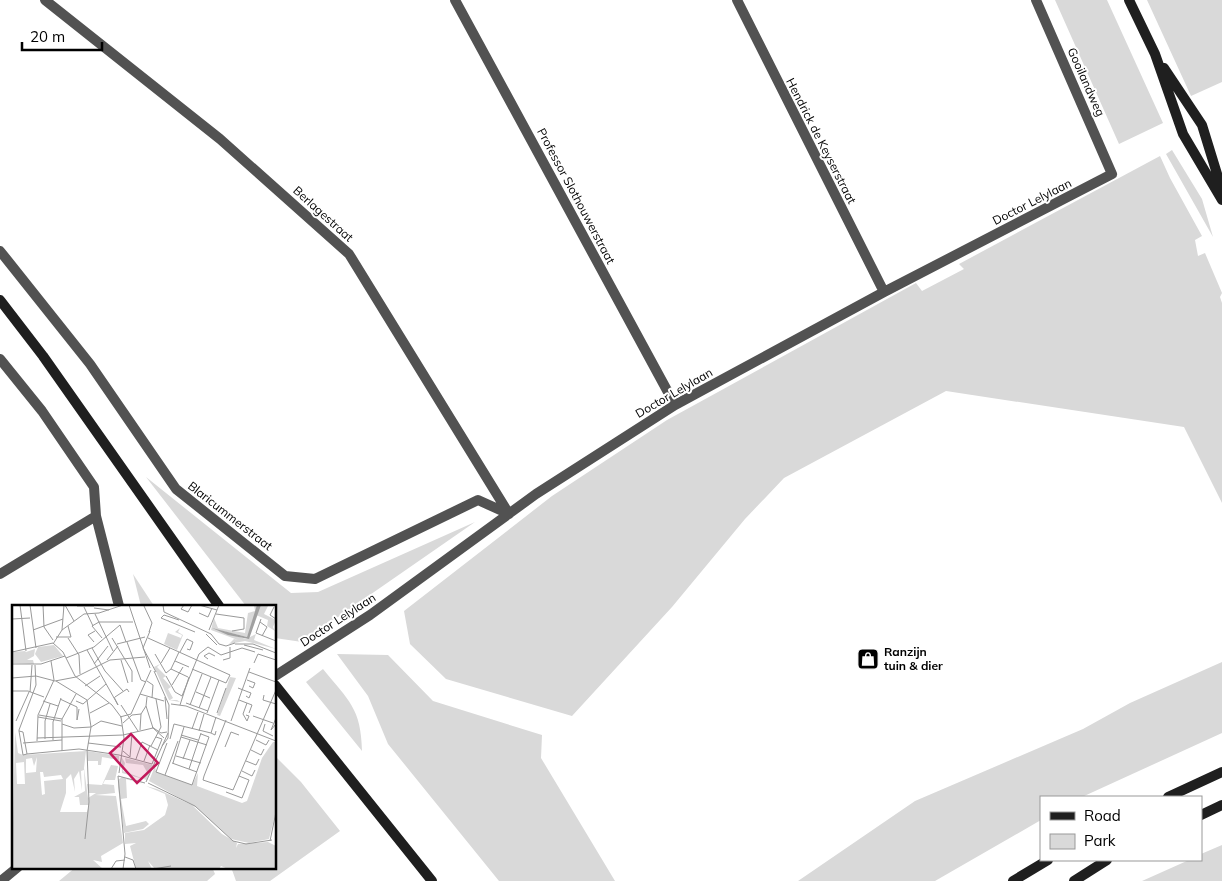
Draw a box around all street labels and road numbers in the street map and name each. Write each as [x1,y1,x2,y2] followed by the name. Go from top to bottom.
[1065,45,1108,119] street label: Gooilandweg
[783,75,860,206] street label: Hendrick de Keyserstraat
[534,125,619,266] street label: Professor Slothouwerstraat
[990,175,1074,228] street label: Doctor Lelylaan
[290,183,357,245] street label: Berlagestraat
[632,364,715,421] street label: Doctor Lelylaan
[185,478,276,553] street label: Blaricummerstraat
[297,590,378,649] street label: Doctor Lelylaan

